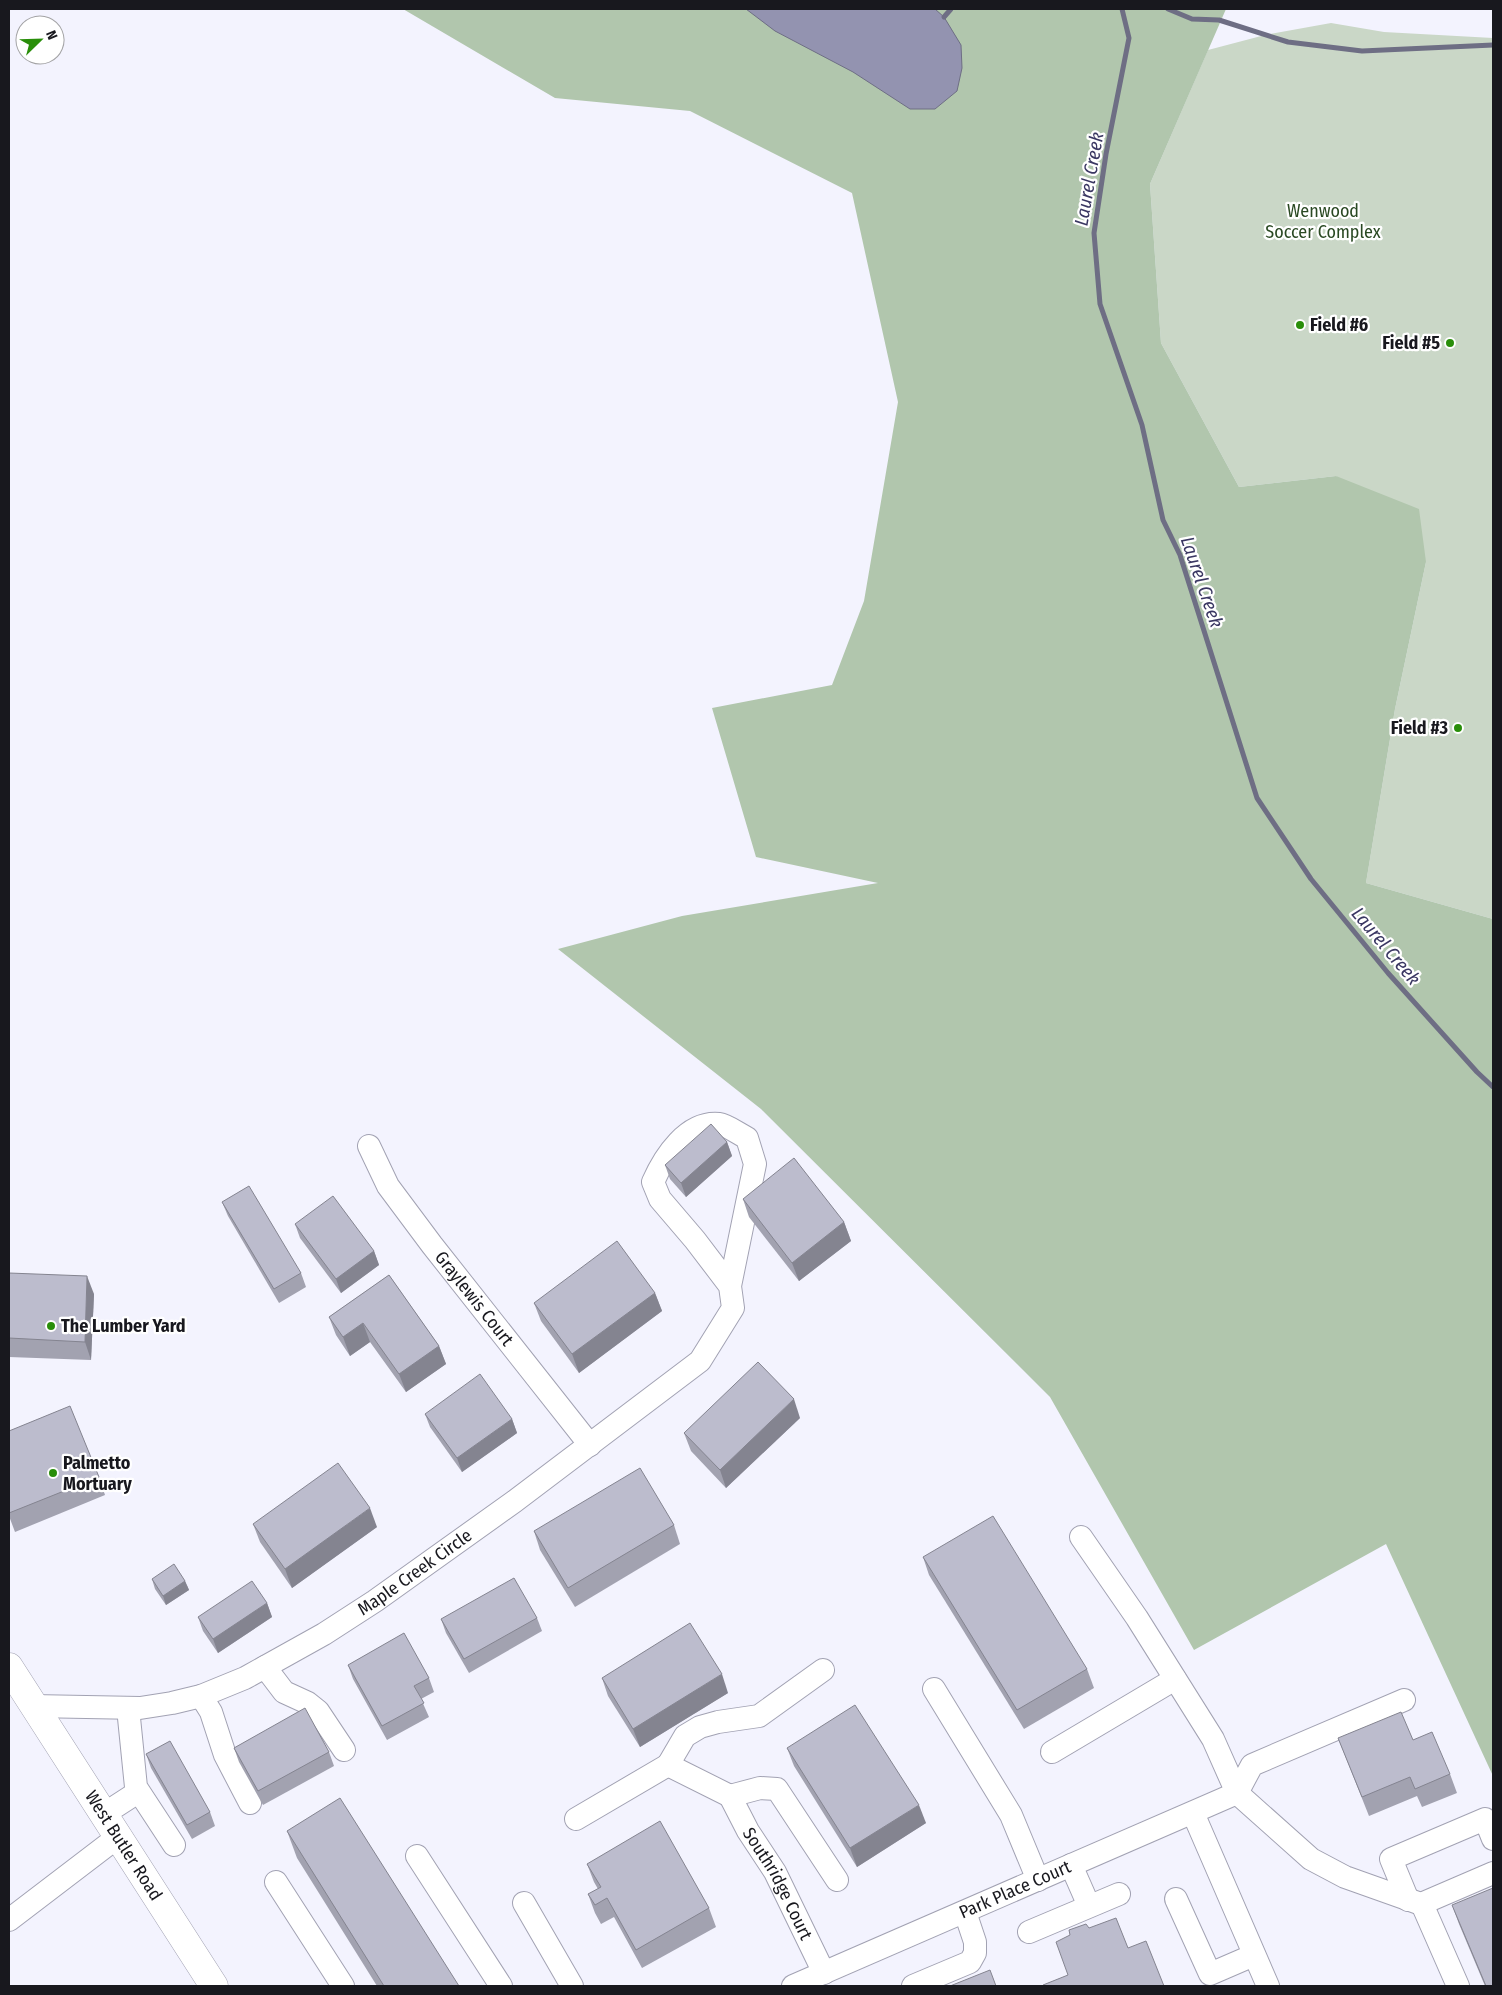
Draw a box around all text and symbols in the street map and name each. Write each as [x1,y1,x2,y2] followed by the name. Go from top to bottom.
[15,15,65,65] north arrow
[42,28,61,42] text: N
[1069,130,1109,228] water label: Laurel Creek
[1265,200,1381,243] park label: Wenwood Soccer Complex
[1310,314,1368,336] place label: Field #6
[1294,319,1306,331] marker: Field #6
[1382,332,1440,354] place label: Field #5
[1444,337,1456,349] marker: Field #5
[1176,533,1228,631] water label: Laurel Creek
[1391,717,1448,739] place label: Field #3
[1452,722,1464,734] marker: Field #3
[1347,902,1425,990] water label: Laurel Creek
[430,1247,518,1350] street label: Graylewis Court
[61,1315,186,1337] place label: The Lumber Yard
[45,1320,57,1332] marker: The Lumber Yard
[63,1452,132,1495] place label: Palmetto Mortuary
[47,1467,59,1479] marker: Palmetto Mortuary
[354,1524,476,1620] street label: Maple Creek Circle
[80,1786,167,1904] street label: West Butler Road
[738,1823,817,1943] street label: Southridge Court
[956,1856,1074,1923] street label: Park Place Court

